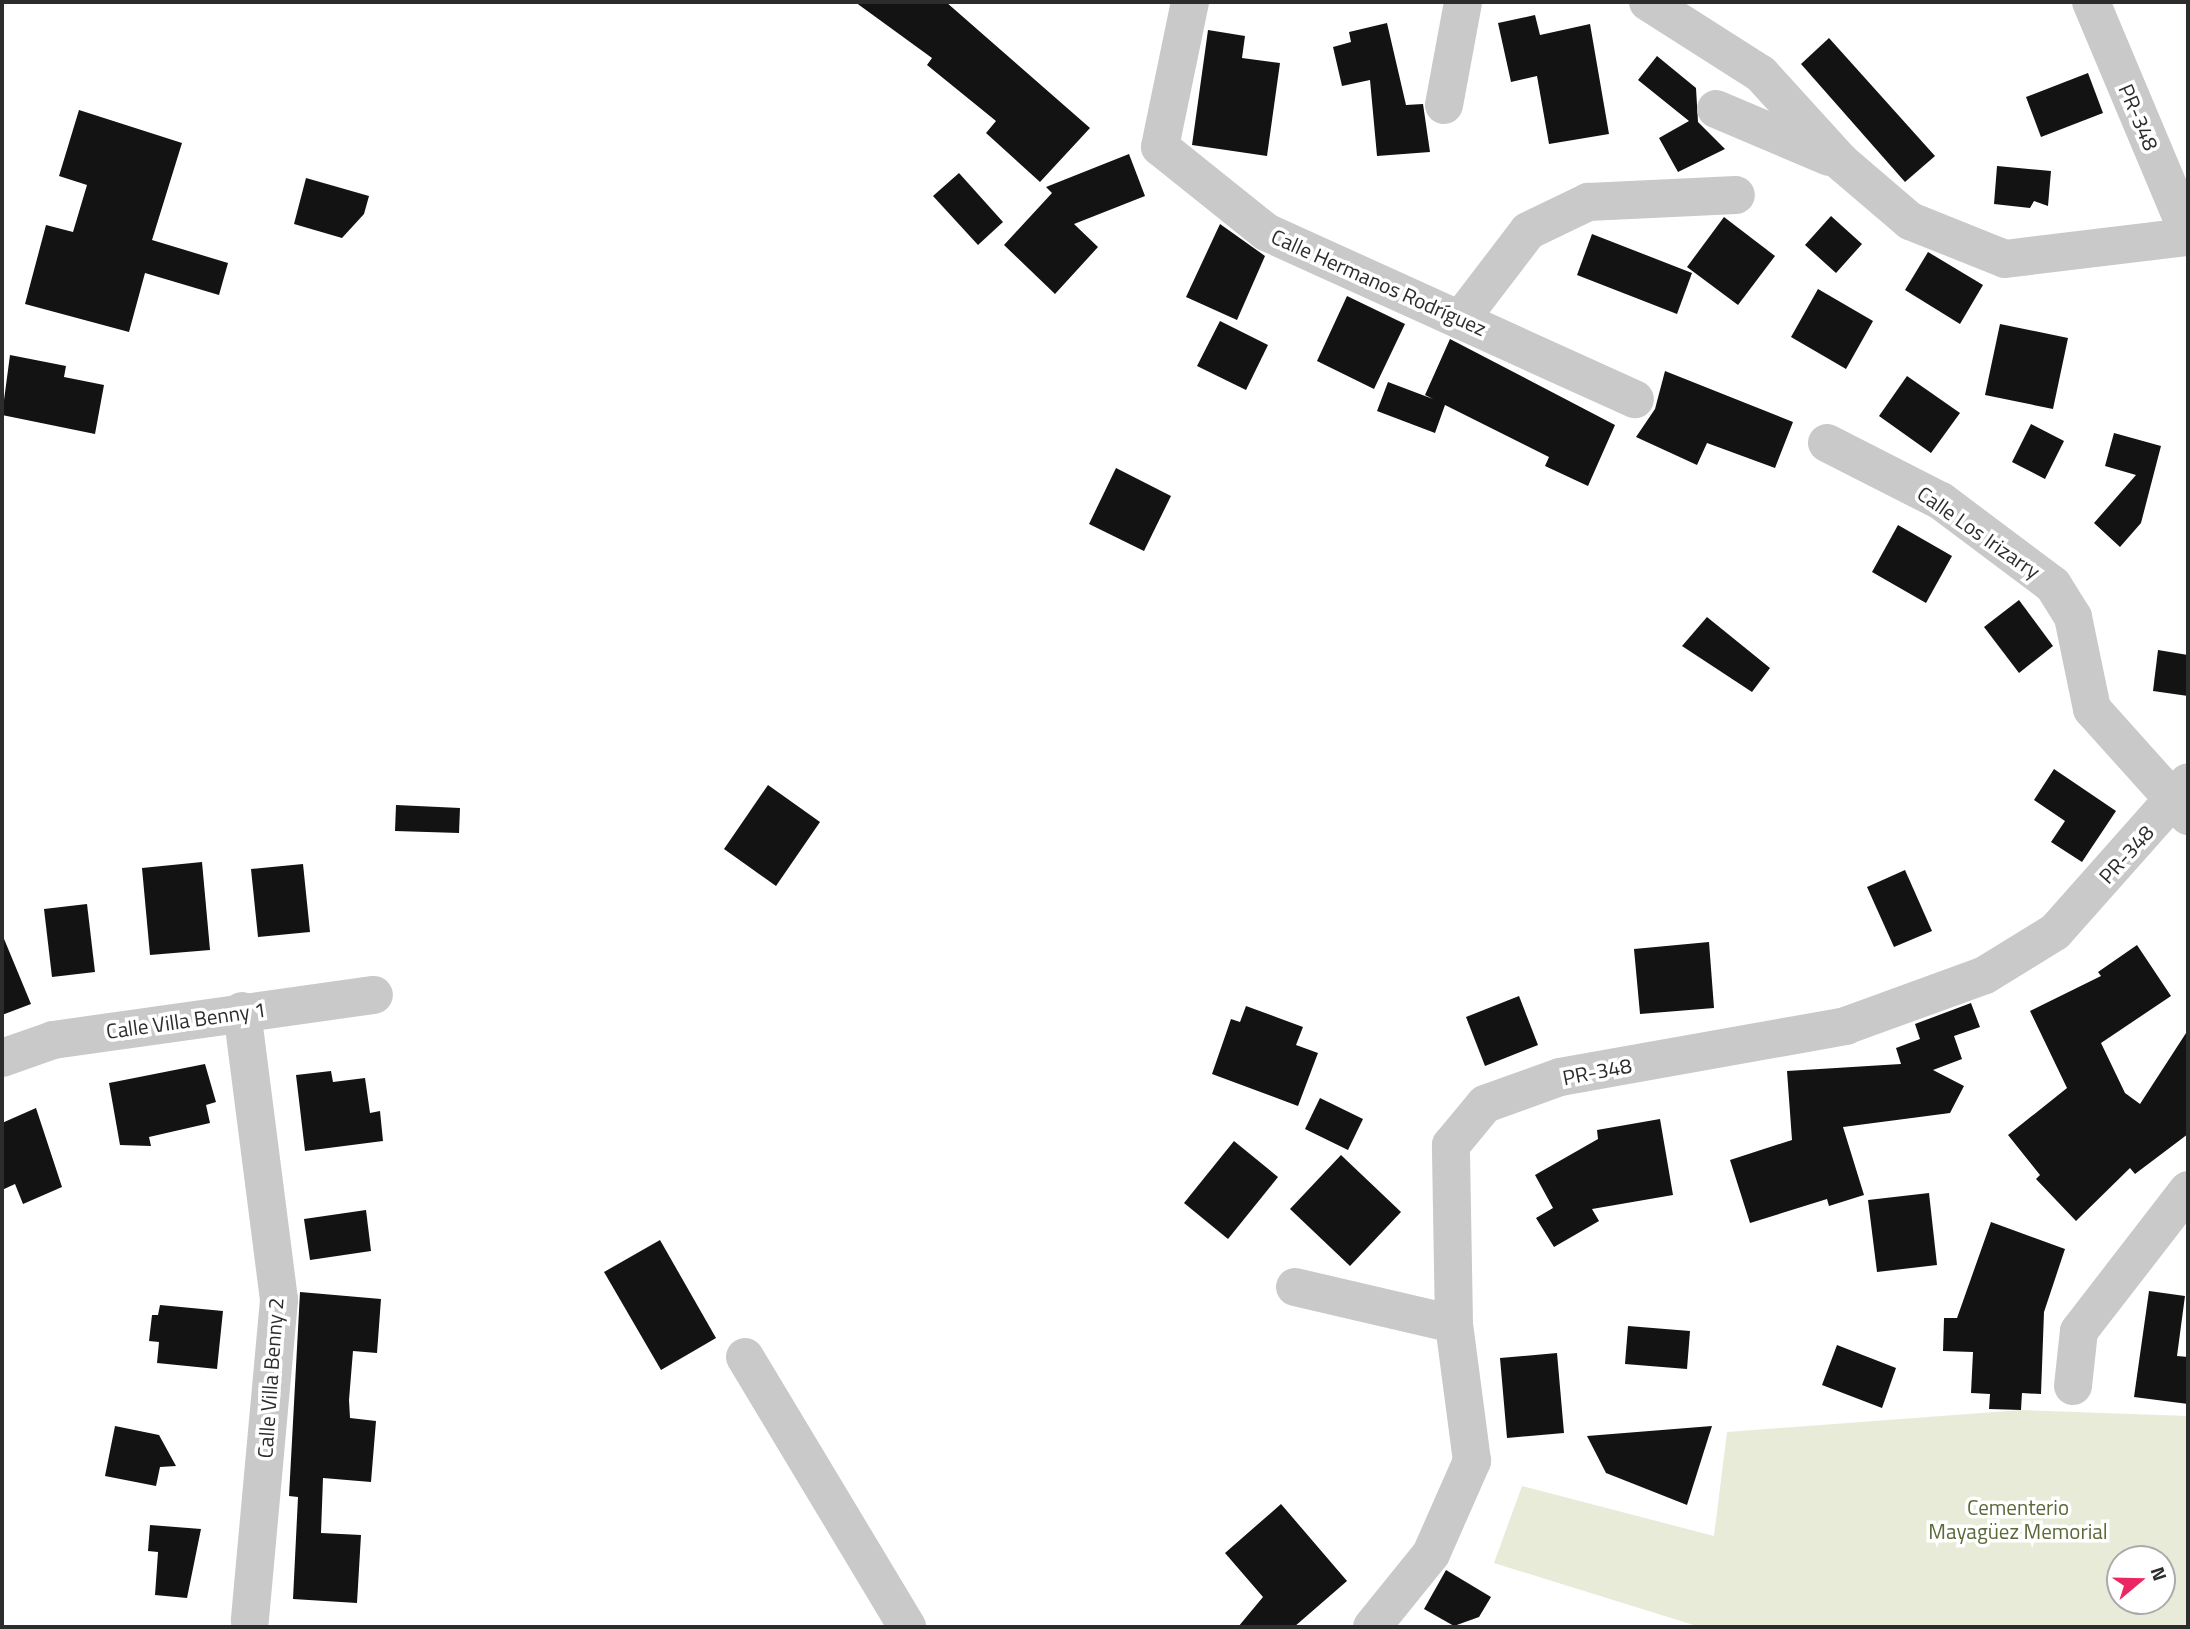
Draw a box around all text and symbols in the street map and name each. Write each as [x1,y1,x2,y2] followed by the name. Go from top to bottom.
[2114,80,2164,154] street label: PR-348
[1268,223,1490,341] street label: Calle Hermanos Rodríguez
[1913,480,2045,584] street label: Calle Los Irizarry
[2093,820,2159,888] street label: PR-348
[105,996,267,1044] street label: Calle Villa Benny 1
[1560,1052,1634,1090] street label: PR-348
[252,1297,288,1459] street label: Calle Villa Benny 2
[1928,1494,2108,1544] park label: Cementerio Mayagüez Memorial
[2106,1545,2176,1615] north arrow
[2144,1563,2175,1585] text: N

